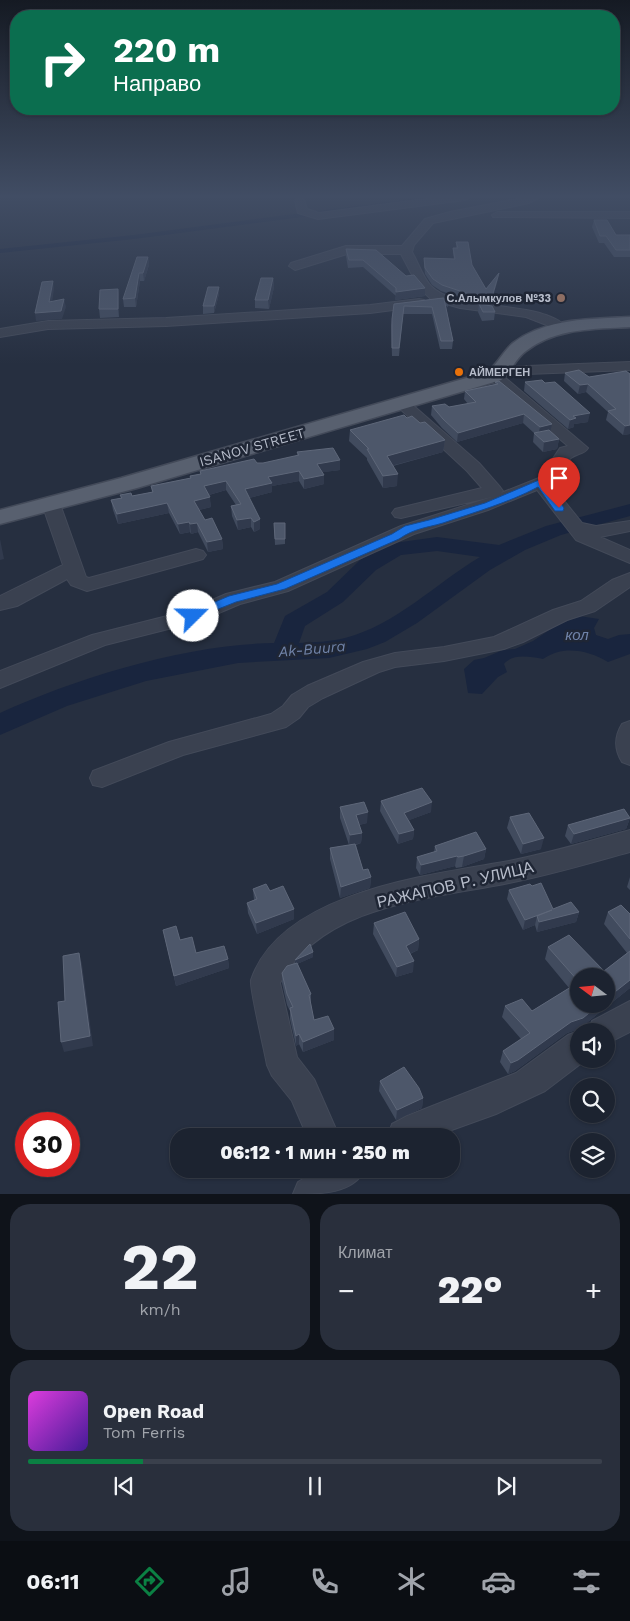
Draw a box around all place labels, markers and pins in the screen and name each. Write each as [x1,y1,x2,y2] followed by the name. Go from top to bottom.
[447,292,551,305] place label: С.Алымкулов №33
[555,292,567,304] marker: С.Алымкулов №33
[453,366,465,378] marker: АЙМЕРГЕН
[469,366,530,379] place label: АЙМЕРГЕН
[538,457,580,508] pin

